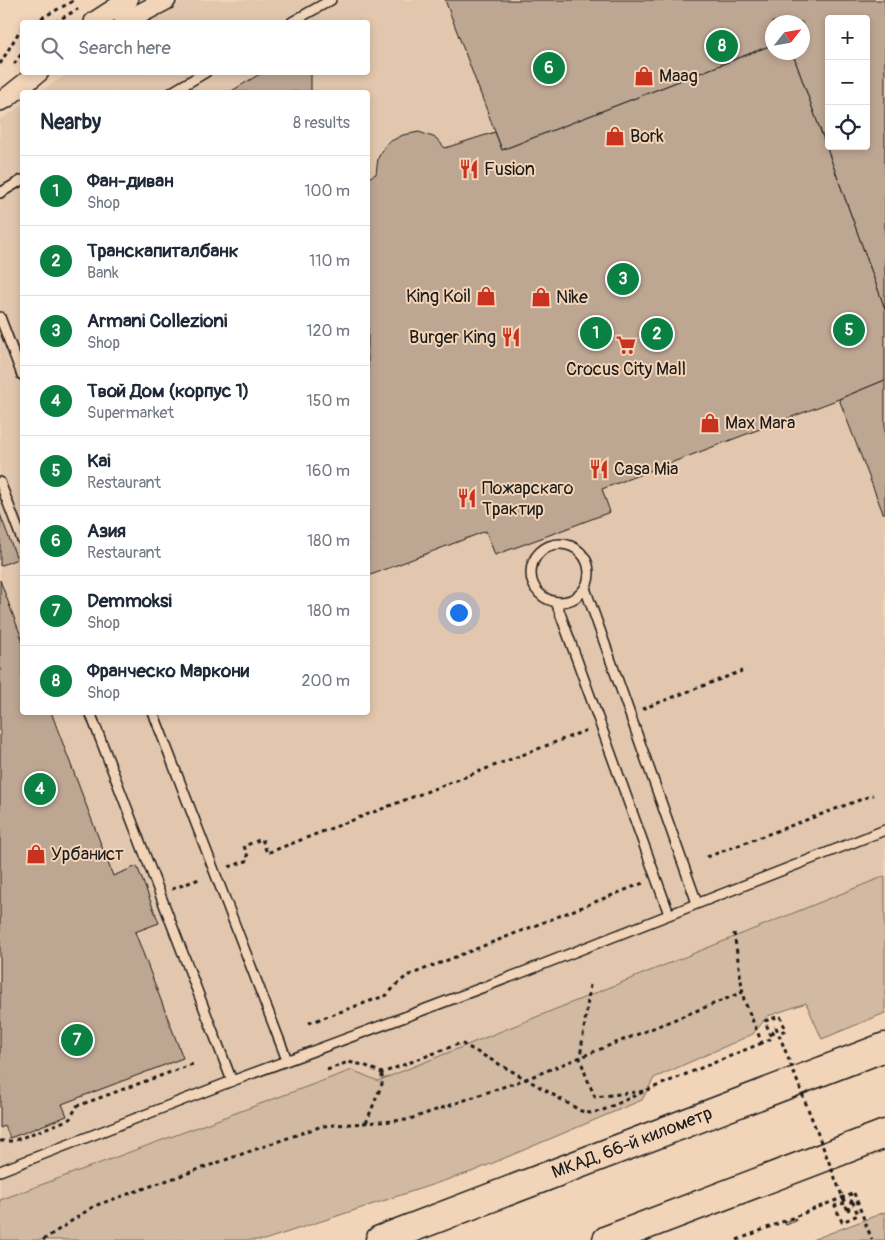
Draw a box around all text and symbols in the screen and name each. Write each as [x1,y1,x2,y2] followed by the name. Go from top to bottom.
[765,15,810,60] north arrow
[825,15,870,150] map controls
[825,15,870,60] button: +
[20,20,370,75] search box
[706,27,738,65] pin: 8
[38,34,66,62] icon: search
[78,36,171,60] text: Search here
[533,49,565,87] pin: 6
[825,60,870,105] button: −
[633,65,655,87] shop icon: Maag
[659,65,698,88] place label: Maag
[825,105,870,150] button: locate
[40,109,101,136] text: Nearby
[293,113,350,133] text: 8 results
[604,125,626,147] shop icon: Bork
[630,125,664,148] place label: Bork
[458,158,480,180] restaurant icon: Fusion
[484,158,535,181] place label: Fusion
[87,169,174,193] text: Фан-диван
[53,181,59,201] text: 1
[304,181,350,201] text: 100 m
[87,193,120,213] text: Shop
[87,239,239,263] text: Транскапиталбанк
[52,251,60,271] text: 2
[309,251,350,271] text: 110 m
[607,260,639,298] pin: 3
[87,263,119,283] text: Bank
[406,285,471,308] place label: King Koil
[475,285,497,307] shop icon: King Koil
[530,286,552,308] shop icon: Nike
[556,286,588,309] place label: Nike
[87,309,227,333] text: Armani Collezioni
[833,311,865,349] pin: 5
[580,314,612,352] pin: 1
[641,315,673,353] pin: 2
[52,321,60,341] text: 3
[306,321,350,341] text: 120 m
[409,326,496,349] place label: Burger King
[500,326,522,348] restaurant icon: Burger King
[87,333,120,353] text: Shop
[615,334,637,356] supermarket icon: Crocus City Mall
[566,358,686,381] place label: Crocus City Mall
[87,379,249,403] text: Твой Дом (корпус 1)
[51,391,61,411] text: 4
[306,391,350,411] text: 150 m
[87,403,174,423] text: Supermarket
[699,412,721,434] shop icon: Max Mara
[725,412,795,435] place label: Max Mara
[87,449,111,473] text: Kai
[588,458,610,480] restaurant icon: Casa Mia
[614,458,678,481] place label: Casa Mia
[52,461,60,481] text: 5
[306,461,350,481] text: 160 m
[87,473,161,493] text: Restaurant
[482,477,574,521] place label: Пожарскаго Трактир
[456,487,478,509] restaurant icon: Пожарскаго Трактир
[87,519,126,543] text: Азия
[51,531,61,551] text: 6
[307,531,350,551] text: 180 m
[87,543,161,563] text: Restaurant
[87,589,172,613] text: Demmoksi
[446,600,472,626] your location
[52,601,60,621] text: 7
[307,601,350,621] text: 180 m
[87,613,120,633] text: Shop
[87,659,249,683] text: Франческо Маркони
[52,671,60,691] text: 8
[302,671,350,691] text: 200 m
[87,683,120,703] text: Shop
[24,770,56,808] pin: 4
[25,843,47,865] shop icon: Урбанист
[51,843,124,866] place label: Урбанист
[61,1021,93,1059] pin: 7
[548,1102,716,1184] street label: МКАД, 66-й километр

